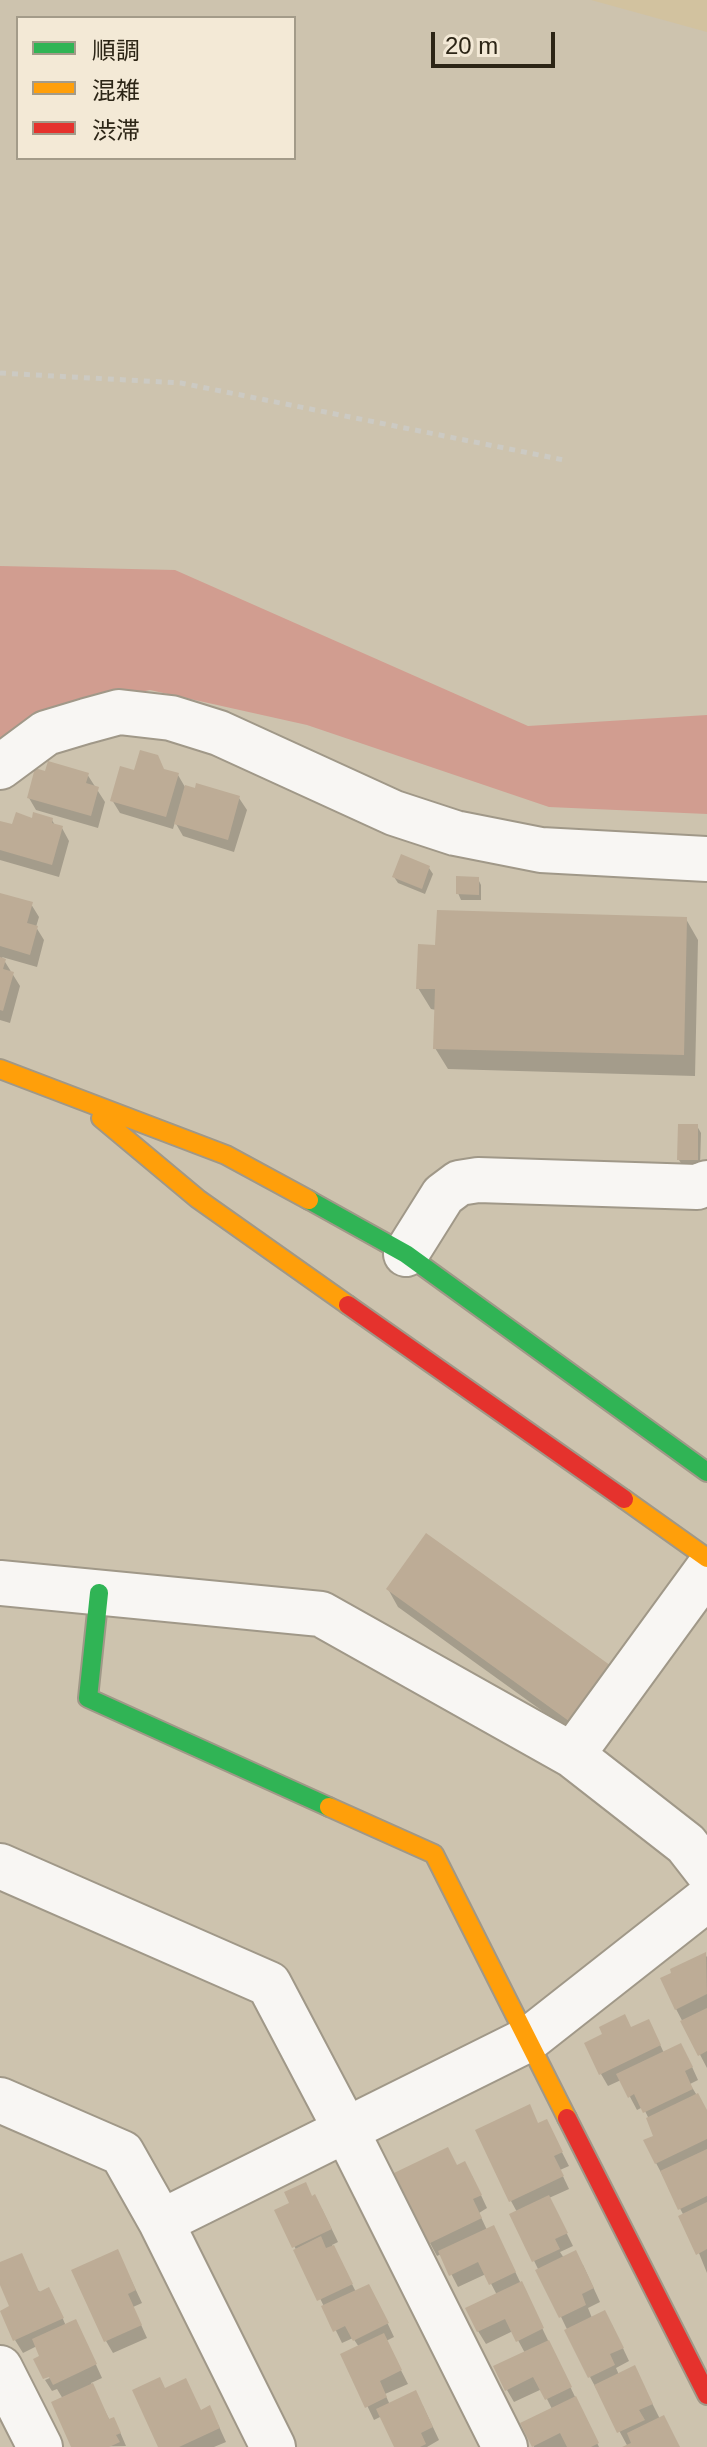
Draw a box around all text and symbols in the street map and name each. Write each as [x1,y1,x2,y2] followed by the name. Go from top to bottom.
[16,16,296,160] legend
[435,16,559,66] scale bar
[445,32,498,59] text: 20 m
[92,37,140,64] text: 順調
[92,77,140,104] text: 混雑
[92,117,140,144] text: 渋滞

